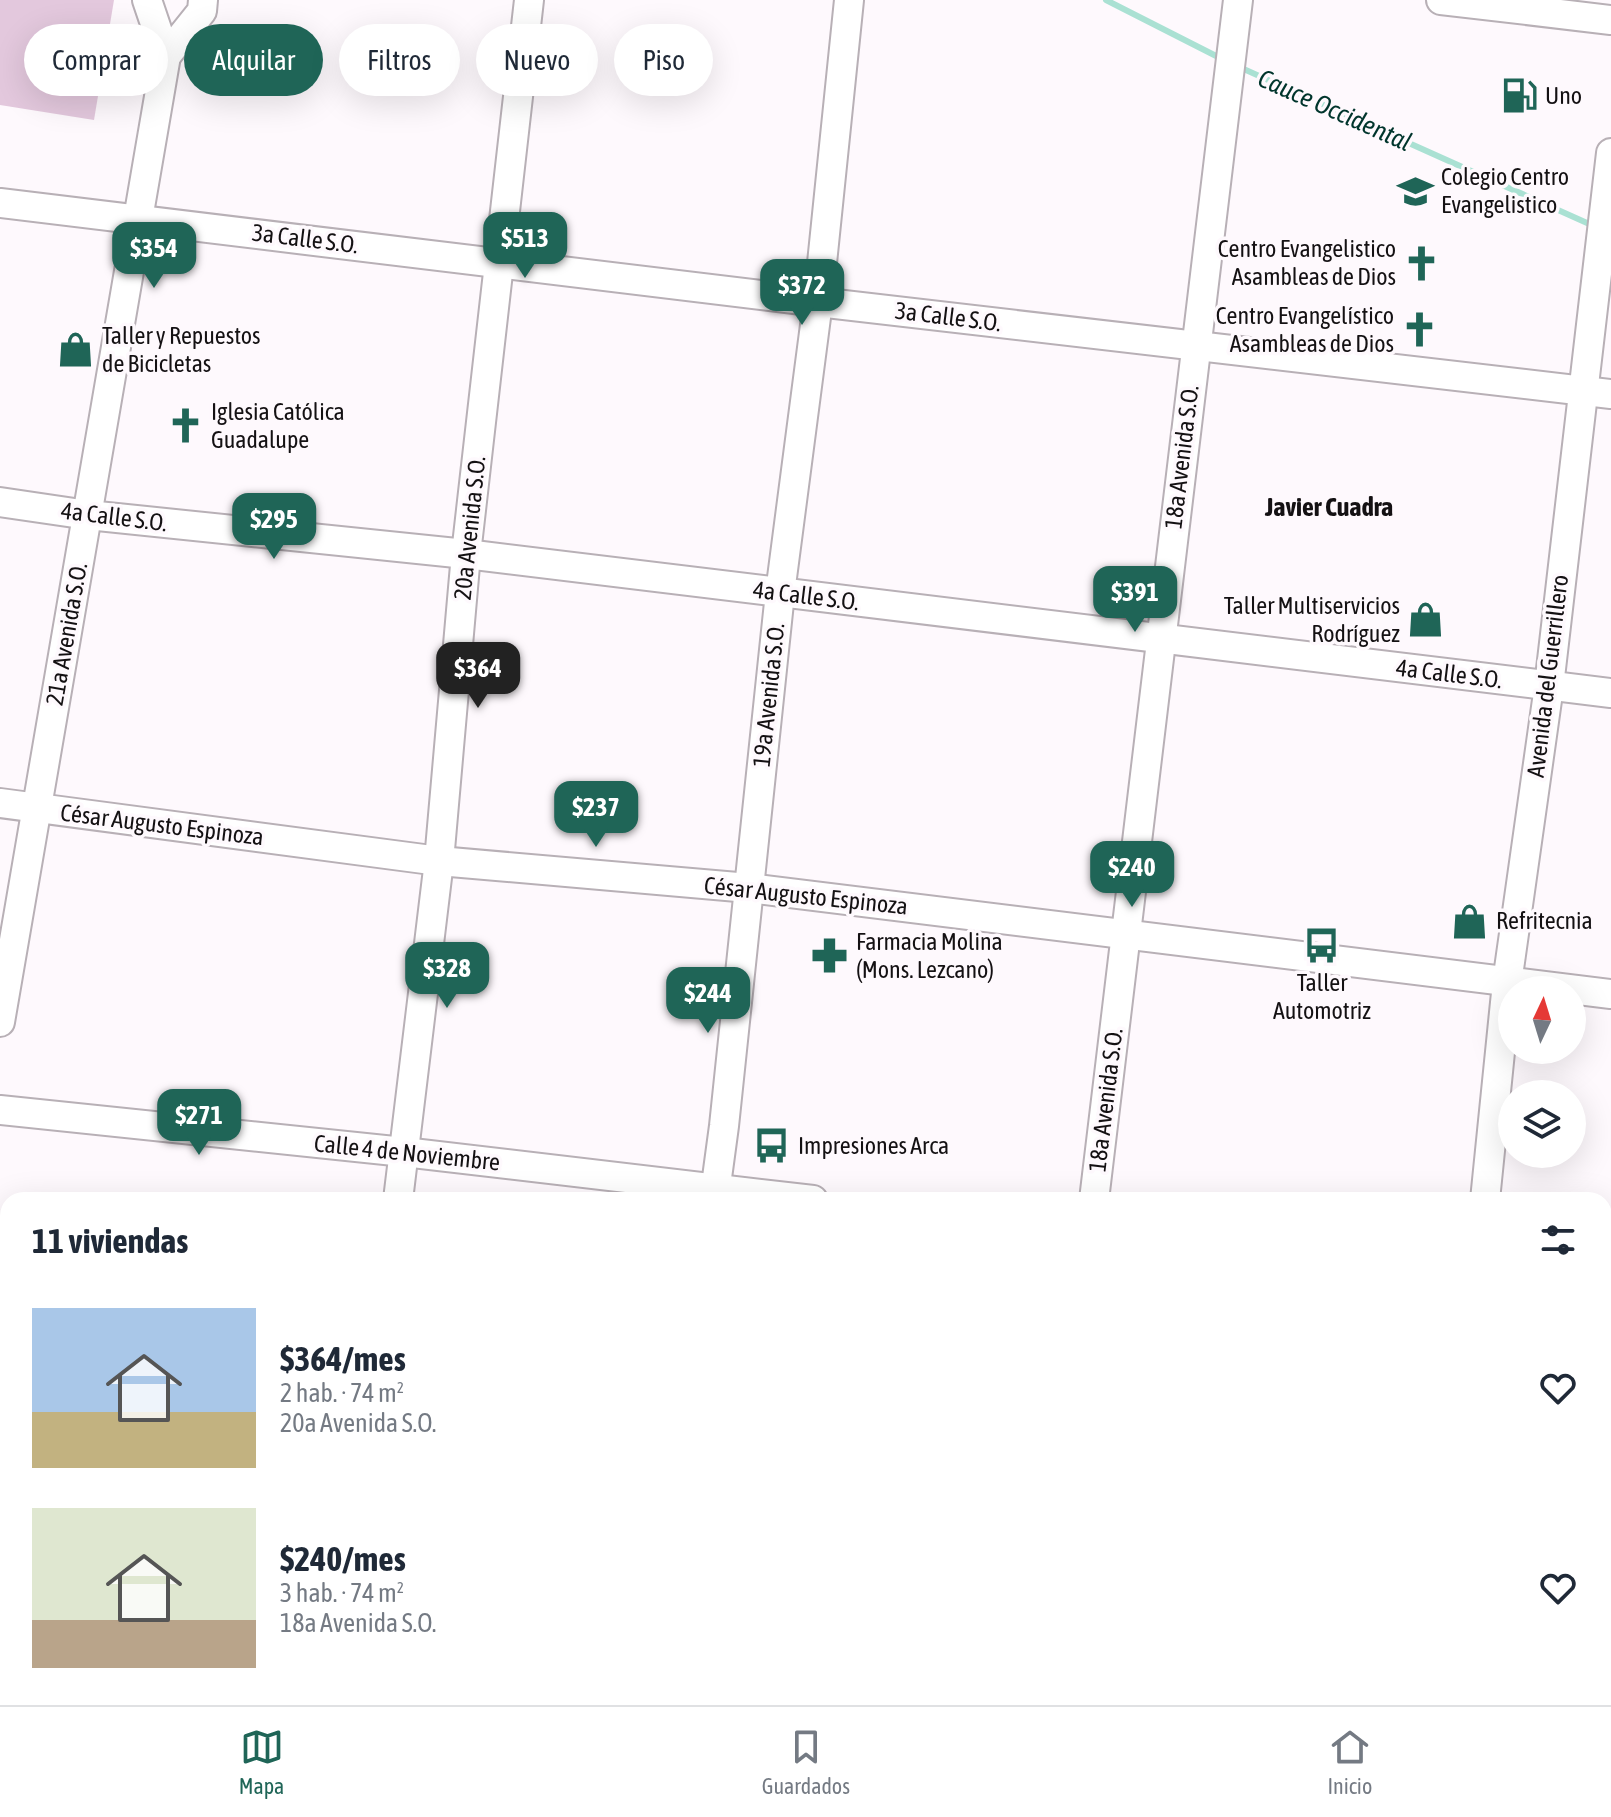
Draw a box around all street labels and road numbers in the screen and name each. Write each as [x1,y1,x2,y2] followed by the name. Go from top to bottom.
[251,219,360,258] street label: 3a Calle S.O.
[894,297,1003,336] street label: 3a Calle S.O.
[1159,384,1204,530] street label: 18a Avenida S.O.
[449,455,490,601] street label: 20a Avenida S.O.
[60,497,169,536] street label: 4a Calle S.O.
[41,560,92,707] street label: 21a Avenida S.O.
[1522,573,1573,779] street label: Avenida del Guerrillero
[752,576,861,615] street label: 4a Calle S.O.
[748,622,789,768] street label: 19a Avenida S.O.
[1395,654,1504,693] street label: 4a Calle S.O.
[59,799,265,850] street label: César Augusto Espinoza
[703,871,909,920] street label: César Augusto Espinoza
[1083,1027,1128,1173] street label: 18a Avenida S.O.
[313,1129,501,1176] street label: Calle 4 de Noviembre

